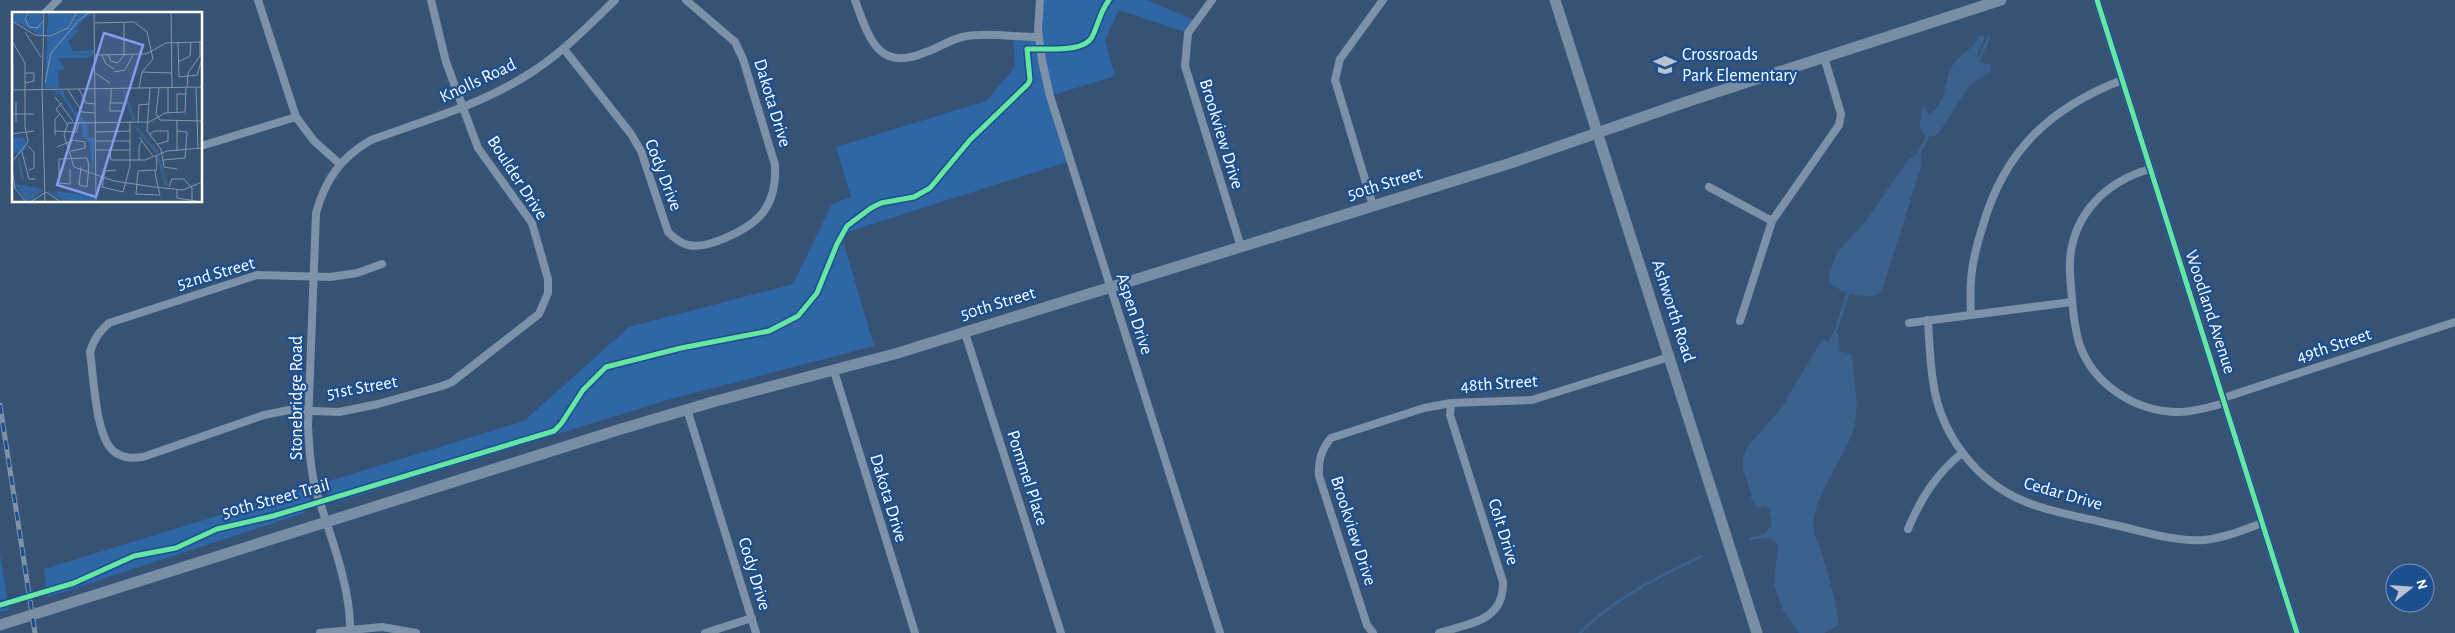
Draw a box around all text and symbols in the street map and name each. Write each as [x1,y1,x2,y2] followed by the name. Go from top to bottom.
[12,12,202,202] inset map
[1682,46,1797,85] place label: Crossroads Park Elementary
[1652,52,1678,78] school or university icon: Crossroads Park Elementary
[437,55,519,107] street label: Knolls Road
[750,57,794,149] street label: Dakota Drive
[1196,77,1246,191] street label: Brookview Drive
[483,133,551,223] street label: Boulder Drive
[641,137,685,213] street label: Cody Drive
[1345,164,1425,204] street label: 50th Street
[2182,248,2238,376] street label: Woodland Avenue
[175,254,257,294] street label: 52nd Street
[1648,258,1698,364] street label: Ashworth Road
[1112,271,1156,357] street label: Aspen Drive
[958,284,1038,324] street label: 50th Street
[2294,325,2374,367] street label: 49th Street
[288,336,306,460] street label: Stonebridge Road
[1460,372,1539,396] street label: 48th Street
[325,373,399,403] street label: 51st Street
[1003,428,1051,528] street label: Pommel Place
[866,452,910,544] street label: Dakota Drive
[1327,474,1379,588] street label: Brookview Drive
[2022,474,2104,514] street label: Cedar Drive
[220,476,332,522] street label: 50th Street Trail
[1484,497,1522,567] street label: Colt Drive
[734,535,774,613] street label: Cody Drive
[2385,563,2435,613] north arrow
[2413,578,2430,591] text: N

